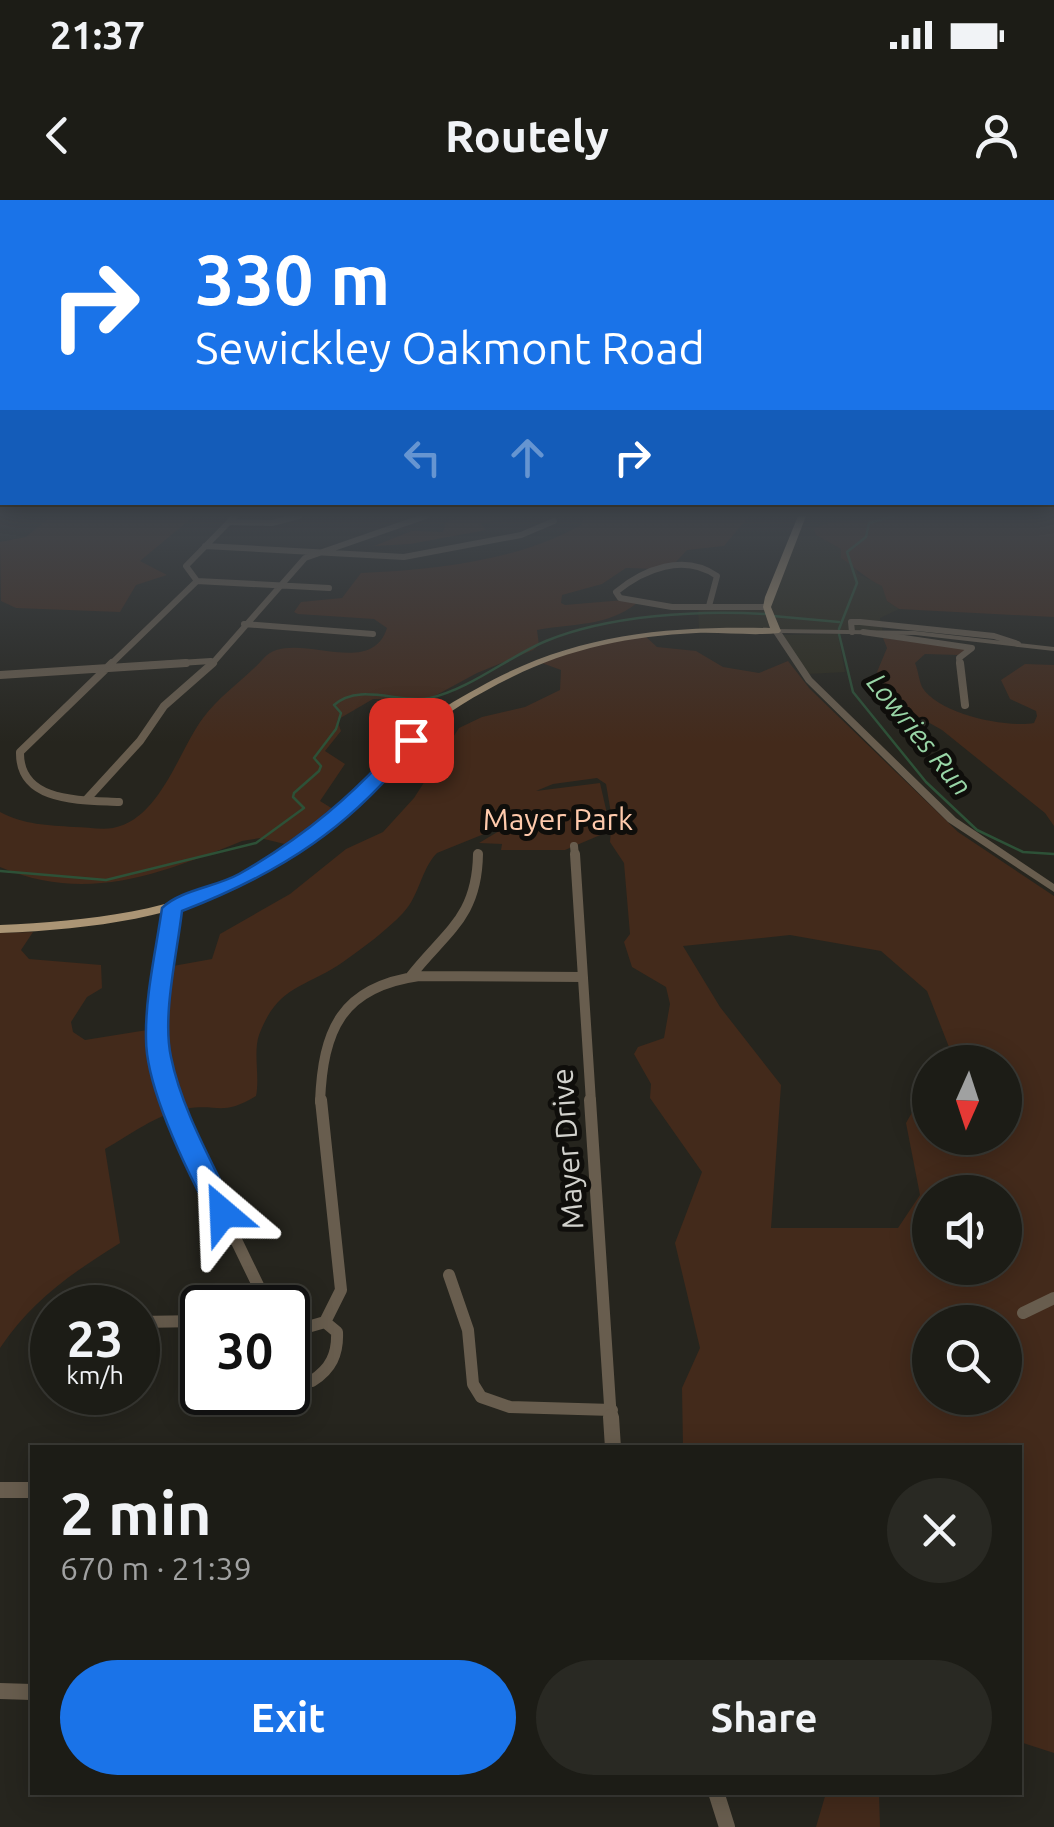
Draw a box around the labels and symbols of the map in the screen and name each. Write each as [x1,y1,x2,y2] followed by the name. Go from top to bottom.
[862,667,978,801] water label: Lowries Run
[369,698,454,783] pin
[483,802,633,836] park label: Mayer Park
[912,1045,1022,1155] north arrow
[544,1067,590,1231] street label: Mayer Drive
[171,1161,275,1265] position arrow
[180,1285,310,1415] speed limit sign: 30

